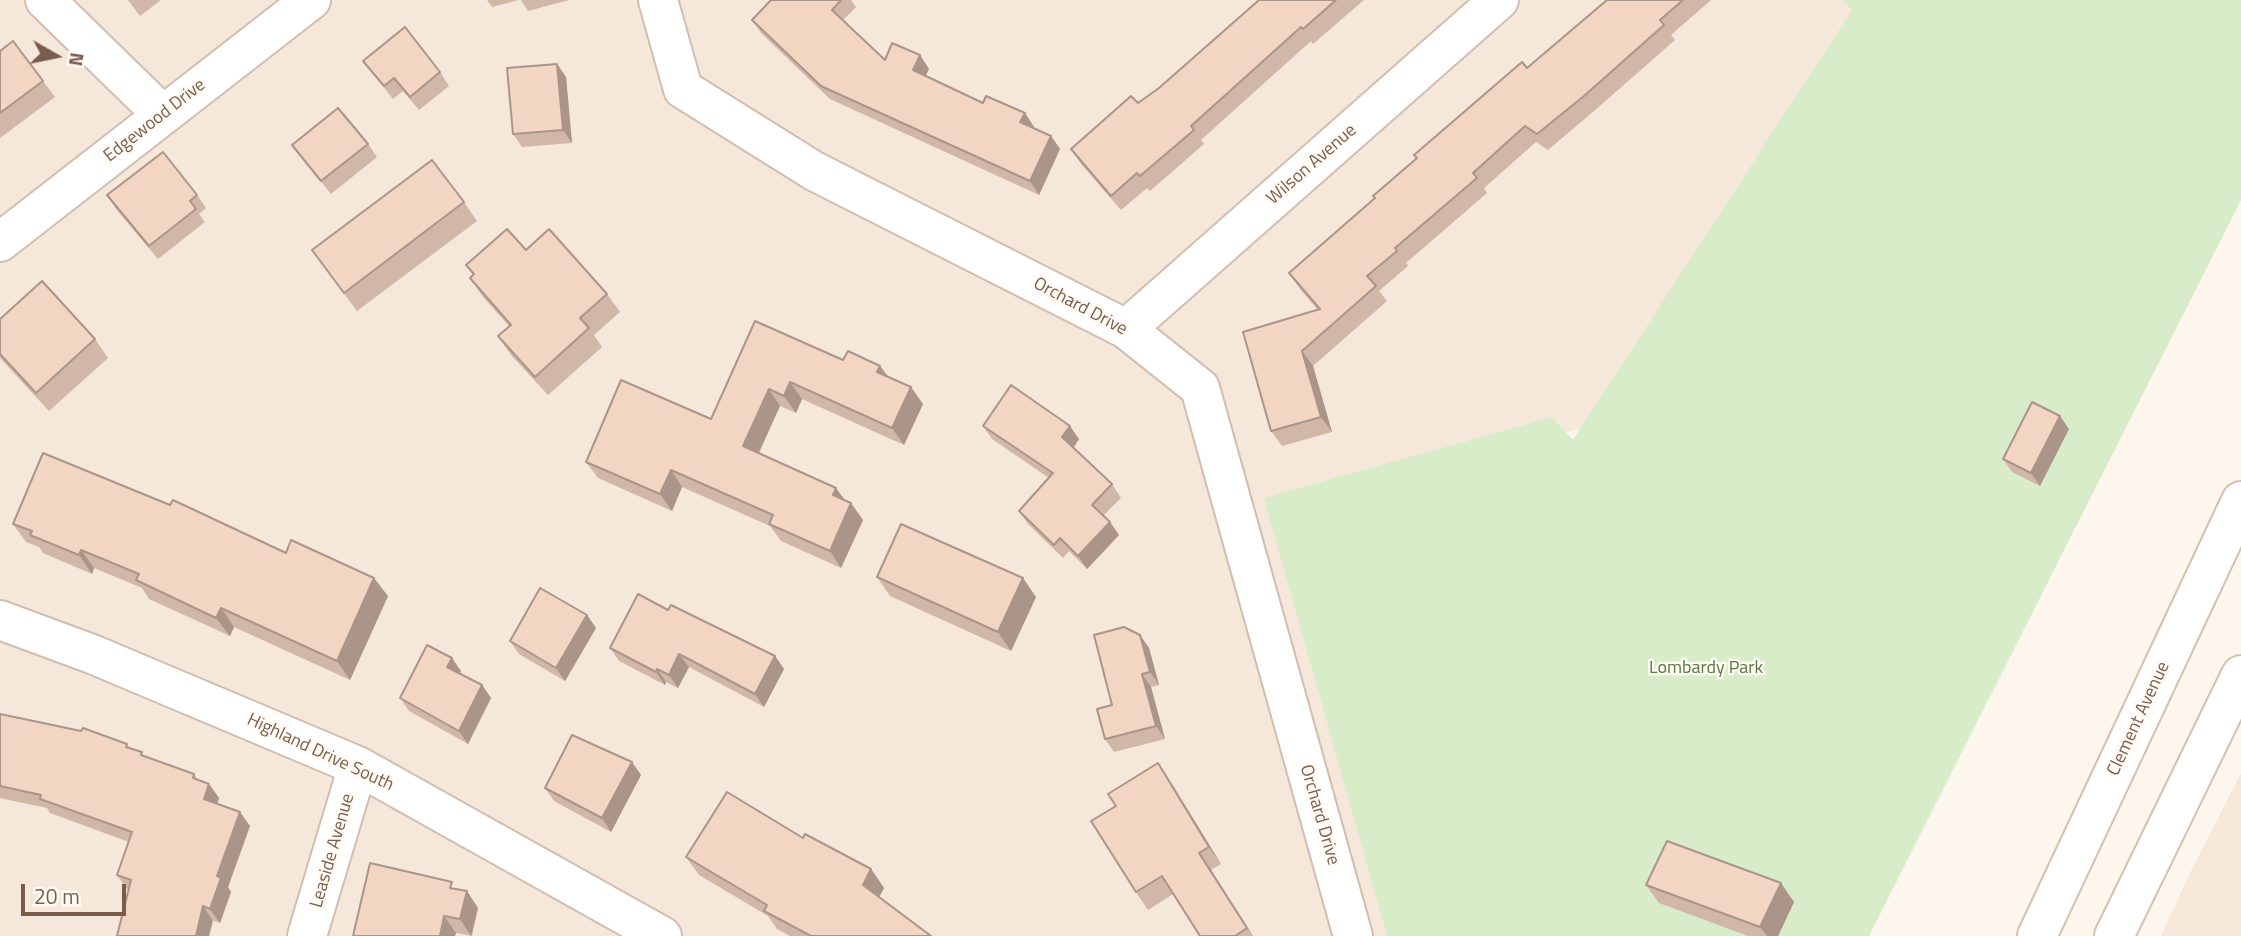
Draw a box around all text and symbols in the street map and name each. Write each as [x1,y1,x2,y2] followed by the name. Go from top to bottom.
[21,21,91,91] north arrow
[62,51,93,68] text: N
[100,75,210,167] street label: Edgewood Drive
[1263,120,1361,210] street label: Wilson Avenue
[1029,273,1131,341] street label: Orchard Drive
[1649,658,1763,680] park label: Lombardy Park
[2103,659,2175,779] street label: Clement Avenue
[243,710,397,796] street label: Highland Drive South
[1294,762,1344,868] street label: Orchard Drive
[306,791,360,911] street label: Leaside Avenue
[24,870,130,914] scale bar
[34,880,80,912] text: 20 m

